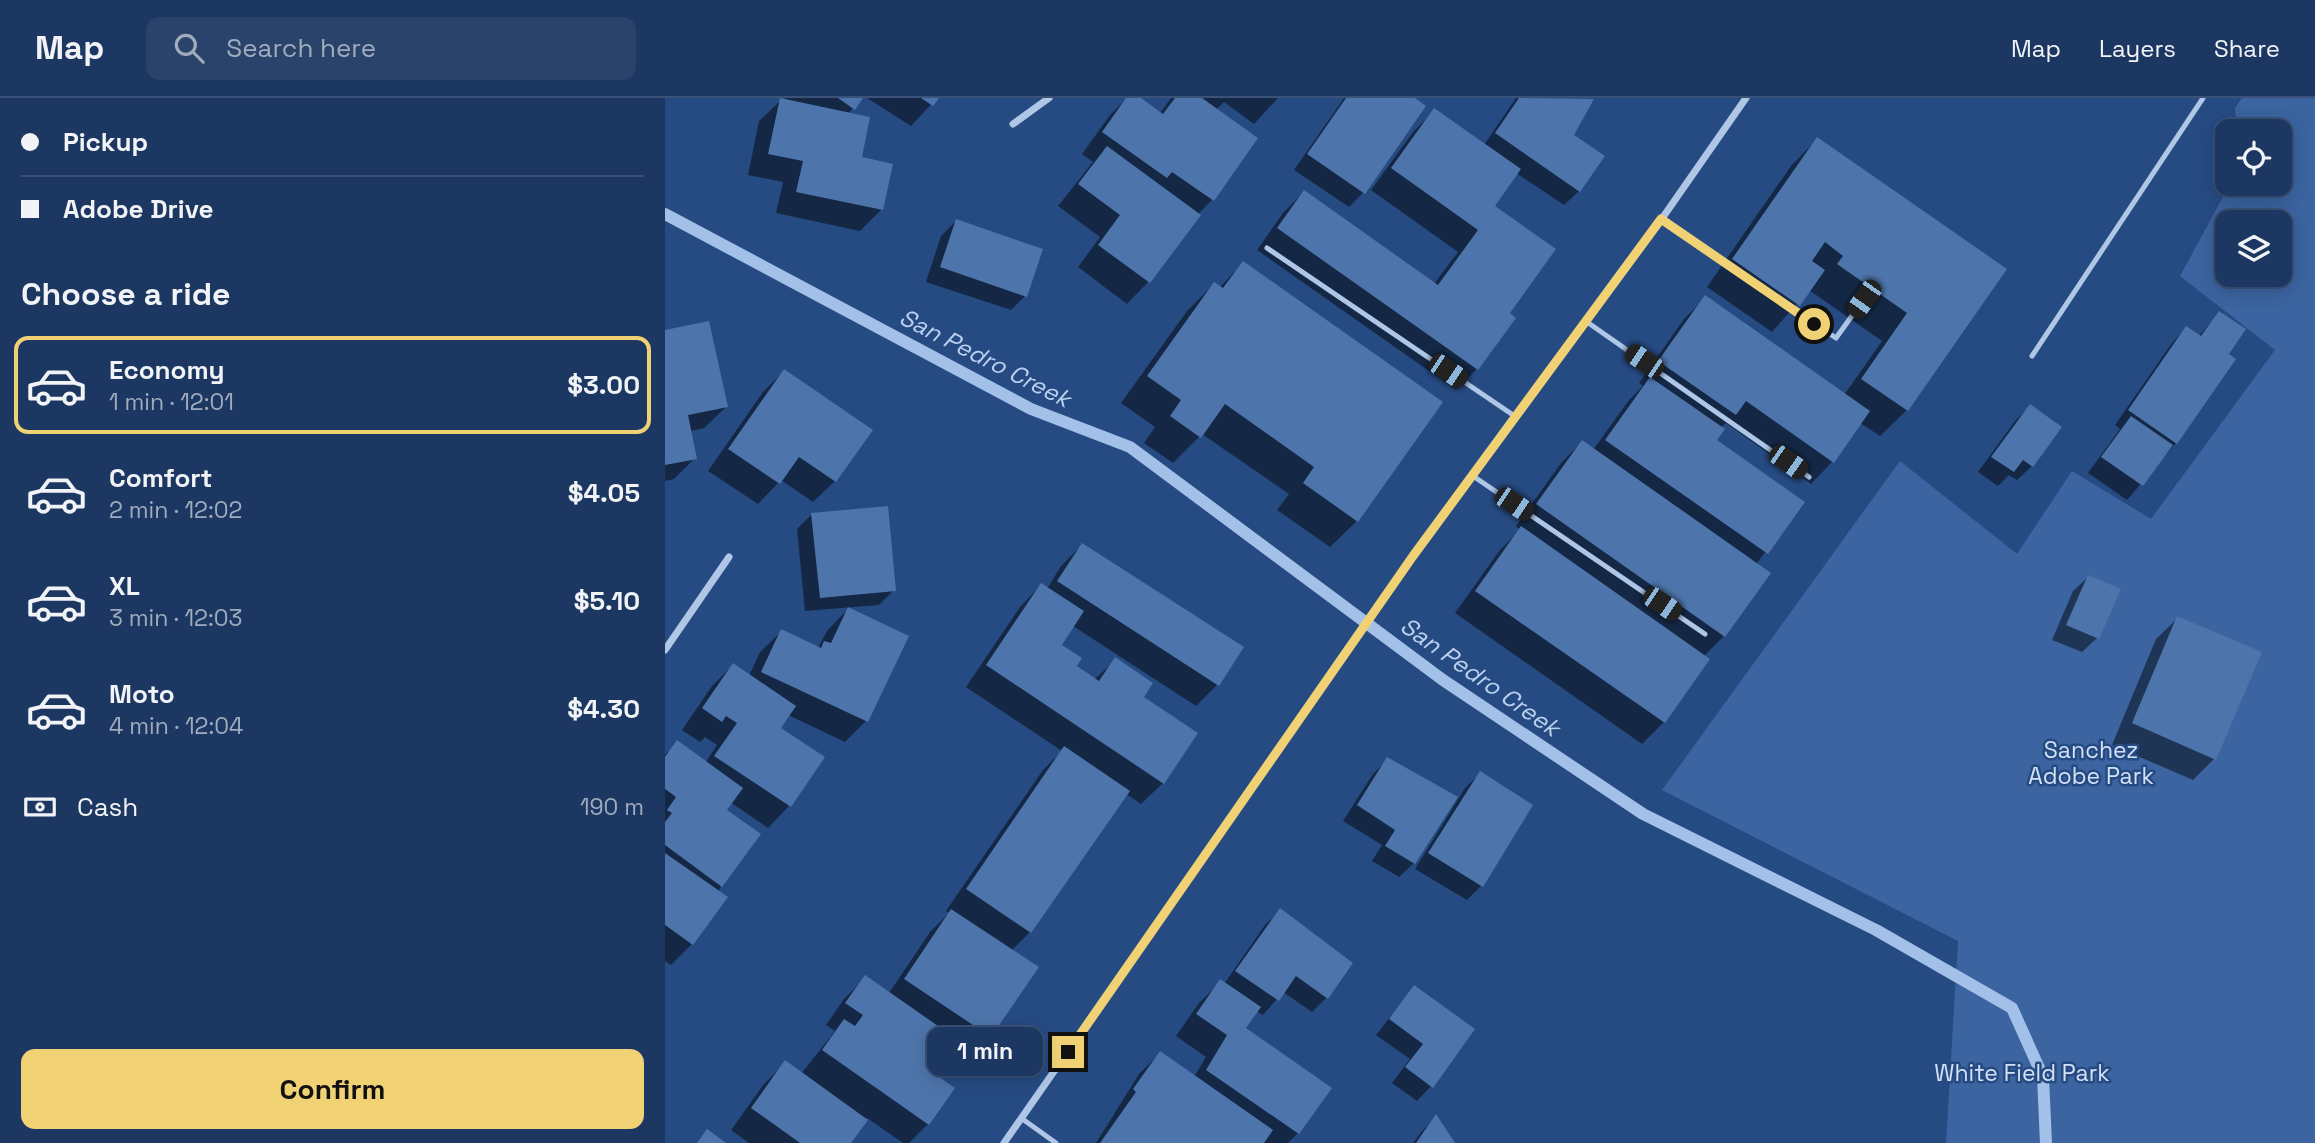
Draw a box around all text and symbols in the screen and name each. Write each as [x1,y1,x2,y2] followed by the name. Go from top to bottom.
[146,17,636,80] search box
[35,27,104,69] text: Map
[170,29,208,67] icon: search
[226,31,376,65] text: Search here
[2011,33,2061,64] text: Map
[2099,33,2176,64] text: Layers
[2214,33,2280,64] text: Share
[2215,119,2292,287] map controls
[2215,119,2292,196] button: locate
[63,125,148,159] text: Pickup
[63,192,214,226] text: Adobe Drive
[2215,210,2292,287] button: layers
[21,274,231,314] text: Choose a ride
[1844,276,1885,322] car
[894,301,1079,415] water label: San Pedro Creek
[1798,308,1830,340] route start
[1621,341,1668,381] car
[1425,351,1472,391] car
[109,353,225,387] text: Economy
[25,354,88,417] icon: car
[567,368,640,402] text: $3.00
[109,387,234,417] text: 1 min · 12:01
[1765,441,1812,483] car
[109,461,212,495] text: Comfort
[25,462,88,525] icon: car
[568,476,640,510] text: $4.05
[1491,484,1538,524] car
[109,495,242,525] text: 2 min · 12:02
[109,569,140,603] text: XL
[25,570,88,633] icon: car
[574,584,640,618] text: $5.10
[1639,584,1686,624] car
[109,603,242,633] text: 3 min · 12:03
[1394,610,1569,745] water label: San Pedro Creek
[109,677,175,711] text: Moto
[25,678,88,741] icon: car
[567,692,640,726] text: $4.30
[109,711,243,741] text: 4 min · 12:04
[2028,735,2154,791] park label: Sanchez Adobe Park
[21,788,59,826] icon: cash
[77,790,138,824] text: Cash
[580,792,644,822] text: 190 m
[928,1028,1043,1076] callout: 1 min
[957,1036,1013,1066] text: 1 min
[1052,1036,1084,1068] route end
[21,1049,644,1129] button: Confirm
[1934,1058,2110,1088] park label: White Field Park

